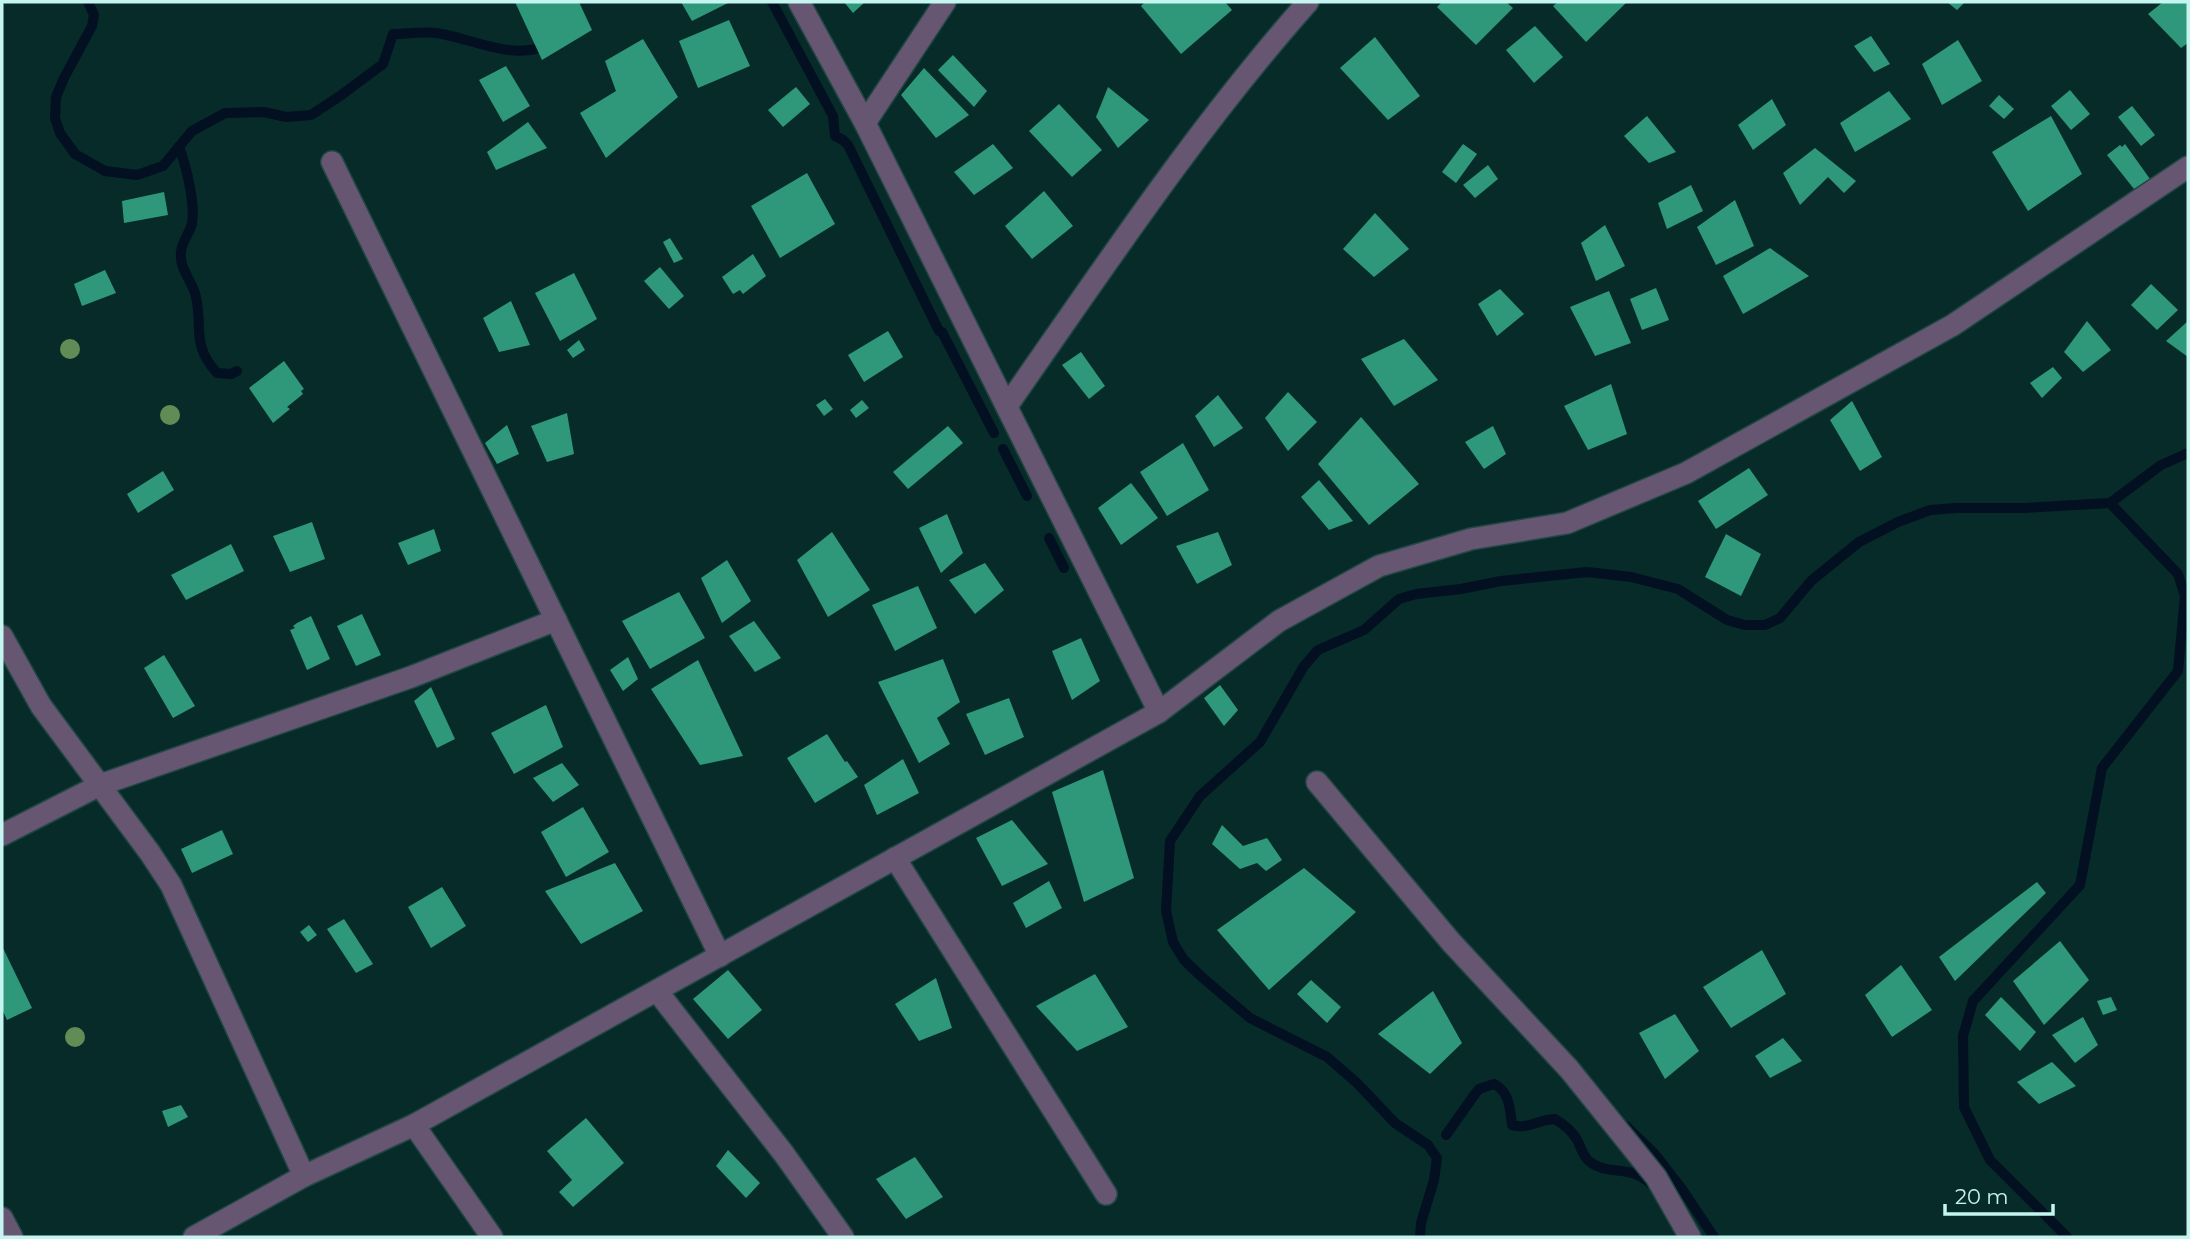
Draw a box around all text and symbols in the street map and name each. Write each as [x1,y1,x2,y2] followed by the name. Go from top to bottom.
[1945,1172,2054,1216] scale bar
[1955,1184,2009,1209] text: 20 m

